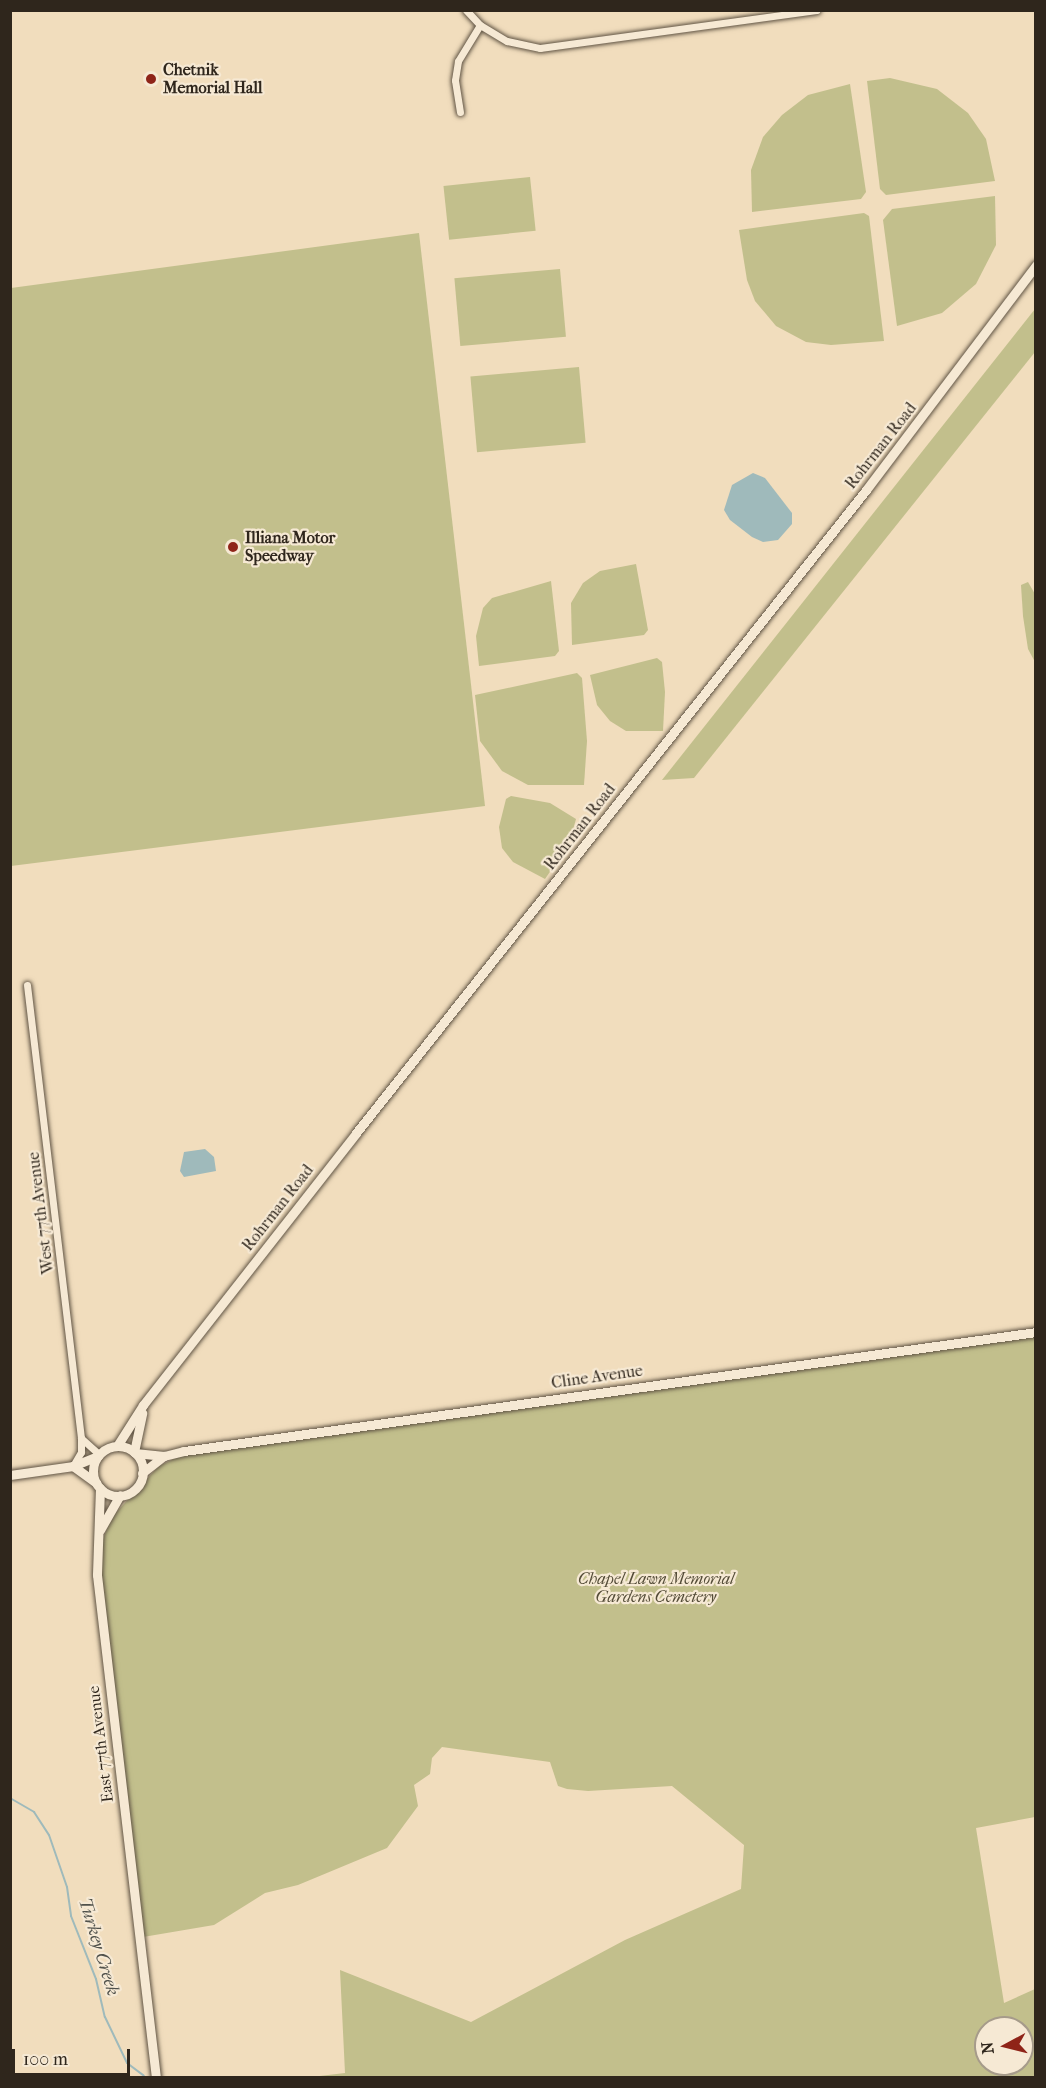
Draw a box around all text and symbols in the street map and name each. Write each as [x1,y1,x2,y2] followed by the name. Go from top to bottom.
[163,60,262,98] place label: Chetnik Memorial Hall
[144,72,158,86] marker: Chetnik Memorial Hall
[841,399,921,493] street label: Rohrman Road
[245,528,335,566] place label: Illiana Motor Speedway
[226,540,240,554] marker: Illiana Motor Speedway
[540,780,620,874] street label: Rohrman Road
[24,1151,58,1275] street label: West 77th Avenue
[238,1161,318,1255] street label: Rohrman Road
[550,1361,644,1393] street label: Cline Avenue
[578,1569,734,1607] park label: Chapel Lawn Memorial Gardens Cemetery
[84,1685,118,1803] street label: East 77th Avenue
[73,1895,123,1999] water label: Turkey Creek
[974,2016,1034,2076] north arrow
[15,2037,134,2075] scale bar
[977,2041,998,2055] text: N
[23,2049,68,2070] text: 100 m

